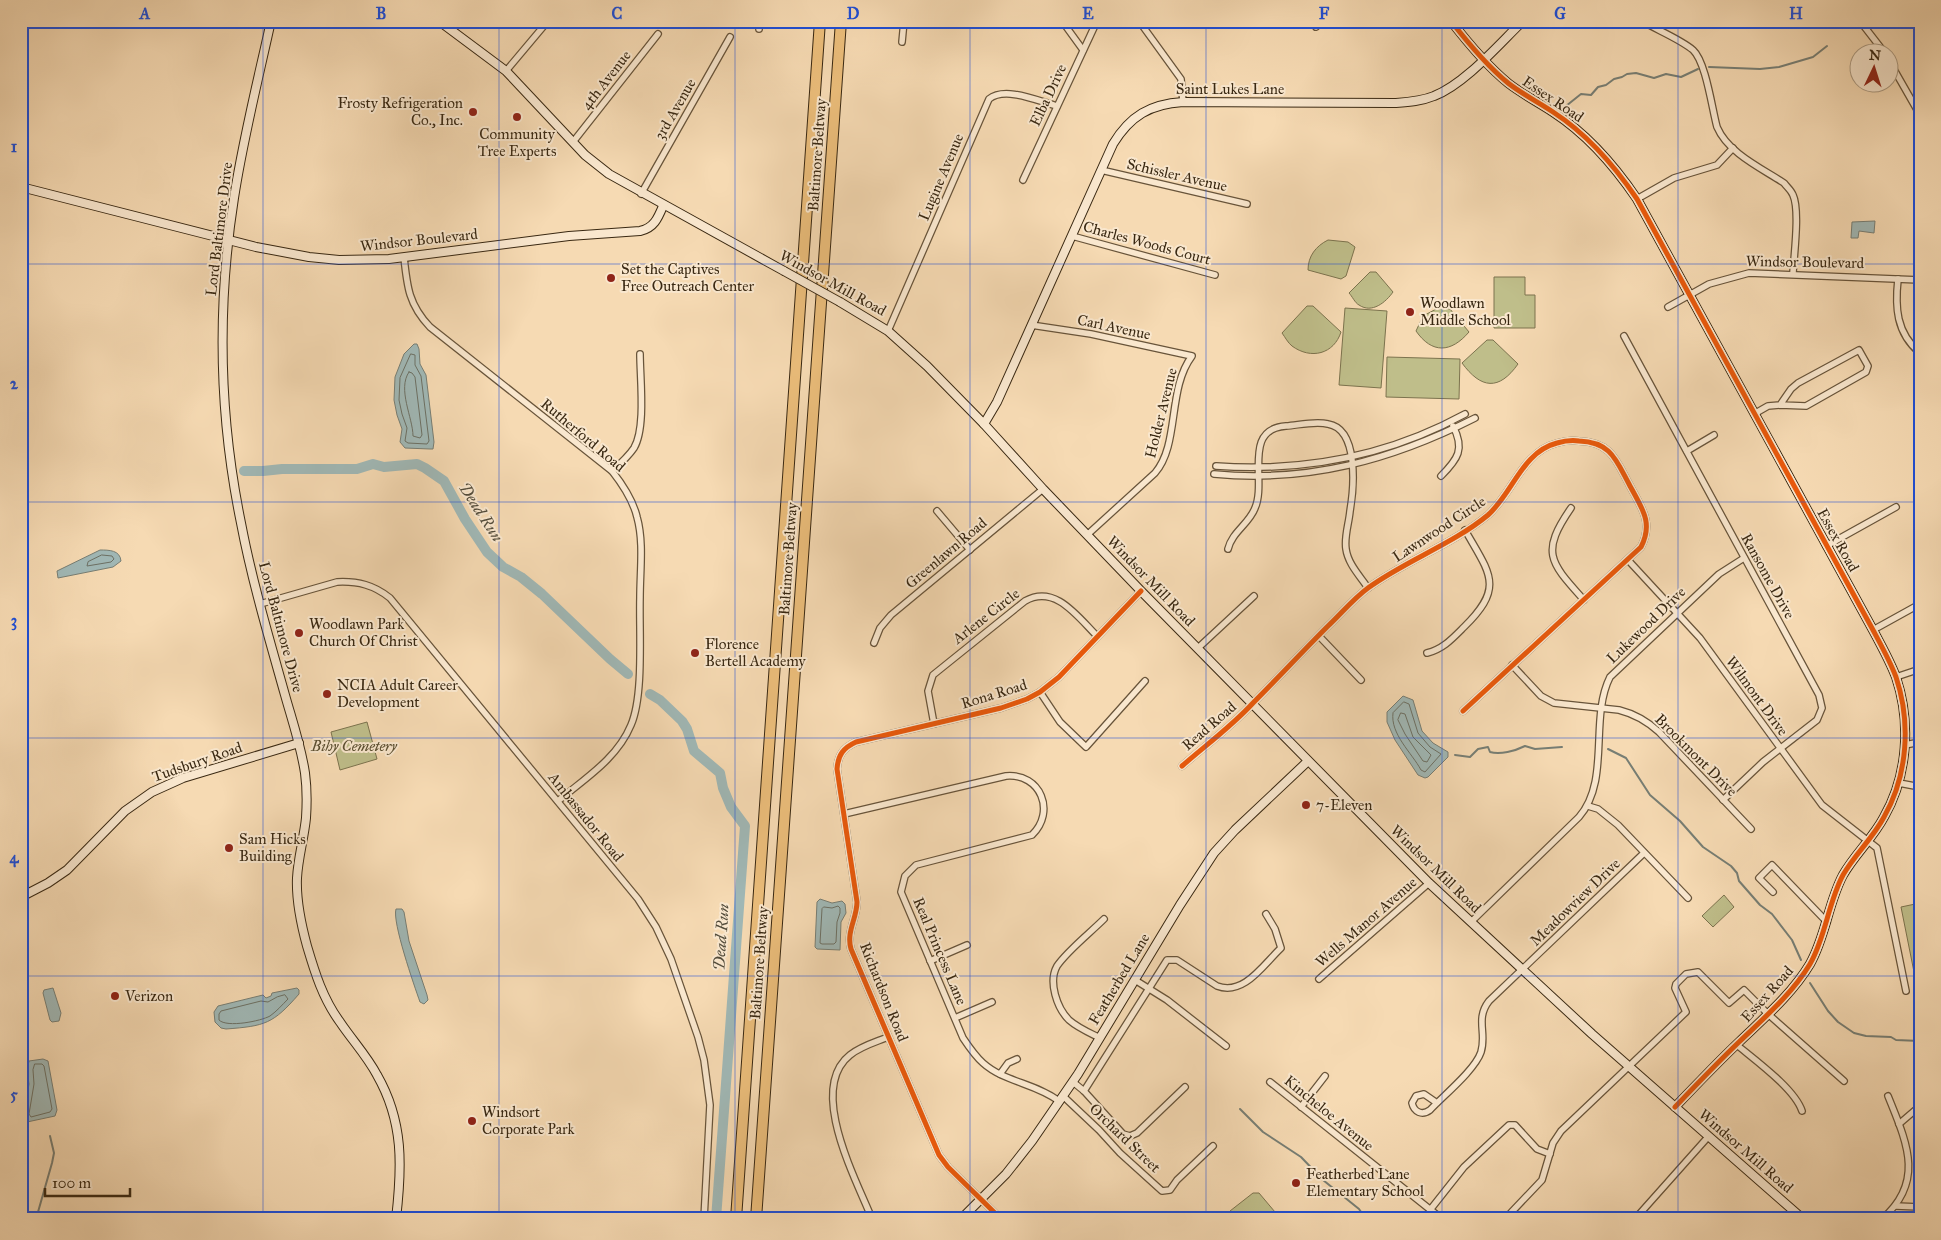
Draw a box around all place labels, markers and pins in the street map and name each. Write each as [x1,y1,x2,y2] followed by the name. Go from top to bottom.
[337,94,463,129] place label: Frosty Refrigeration Co., Inc.
[467,106,479,118] marker: Frosty Refrigeration Co., Inc.
[511,111,523,123] marker: Community Tree Experts
[478,125,556,160] place label: Community Tree Experts
[621,260,755,295] place label: Set the Captives Free Outreach Center
[605,272,617,284] marker: Set the Captives Free Outreach Center
[1420,294,1512,329] place label: Woodlawn Middle School
[1404,306,1416,318] marker: Woodlawn Middle School
[309,615,418,650] place label: Woodlawn Park Church Of Christ
[293,627,305,639] marker: Woodlawn Park Church Of Christ
[705,635,806,670] place label: Florence Bertell Academy
[689,647,701,659] marker: Florence Bertell Academy
[337,676,458,711] place label: NCIA Adult Career Development
[321,688,333,700] marker: NCIA Adult Career Development
[1316,796,1372,814] place label: 7-Eleven
[1300,799,1312,811] marker: 7-Eleven
[239,830,306,865] place label: Sam Hicks Building
[223,842,235,854] marker: Sam Hicks Building
[124,987,173,1005] place label: Verizon
[109,990,121,1002] marker: Verizon
[482,1103,575,1138] place label: Windsort Corporate Park
[466,1115,478,1127] marker: Windsort Corporate Park
[1306,1165,1425,1200] place label: Featherbed Lane Elementary School
[1290,1177,1302,1189] marker: Featherbed Lane Elementary School

